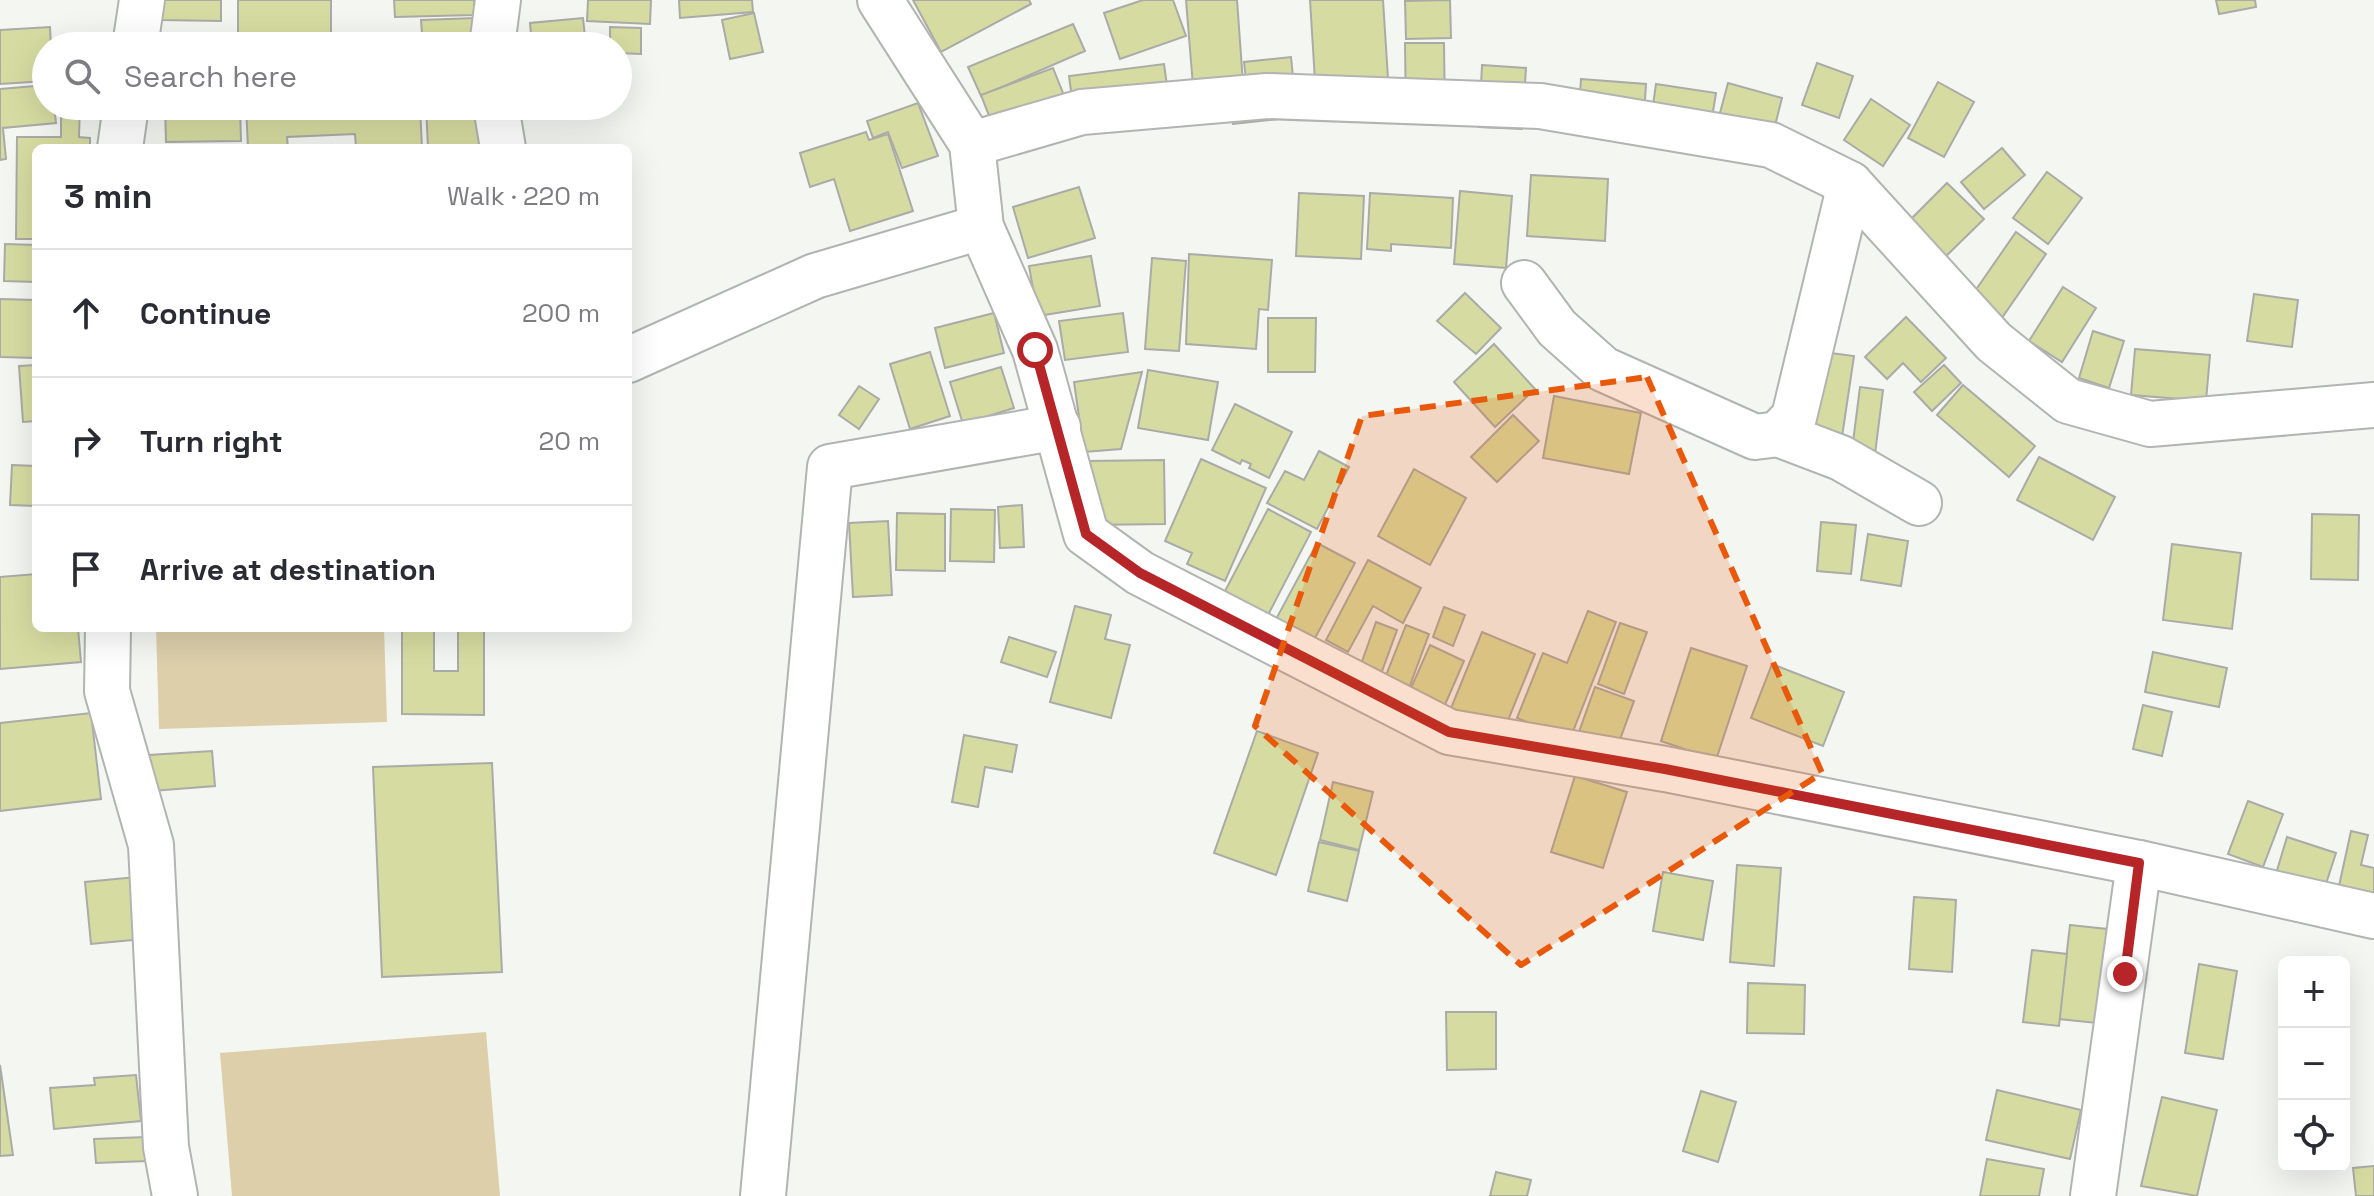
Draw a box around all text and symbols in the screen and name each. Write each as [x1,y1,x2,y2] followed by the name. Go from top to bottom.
[32,32,632,120] search box
[60,54,104,98] icon: search
[124,57,297,96] text: Search here
[64,175,152,218] text: 3 min
[447,179,600,213] text: Walk · 220 m
[64,291,108,335] icon: ahead
[140,294,271,333] text: Continue
[522,296,600,330] text: 200 m
[1017,332,1053,368] route start
[64,419,108,463] icon: right
[140,422,283,461] text: Turn right
[539,424,600,458] text: 20 m
[64,547,108,591] icon: arrive
[140,550,436,589] text: Arrive at destination
[2107,956,2143,992] route end
[2278,956,2350,1172] map controls
[2278,956,2350,1028] button: +
[2278,1028,2350,1100] button: −
[2278,1100,2350,1172] button: locate

